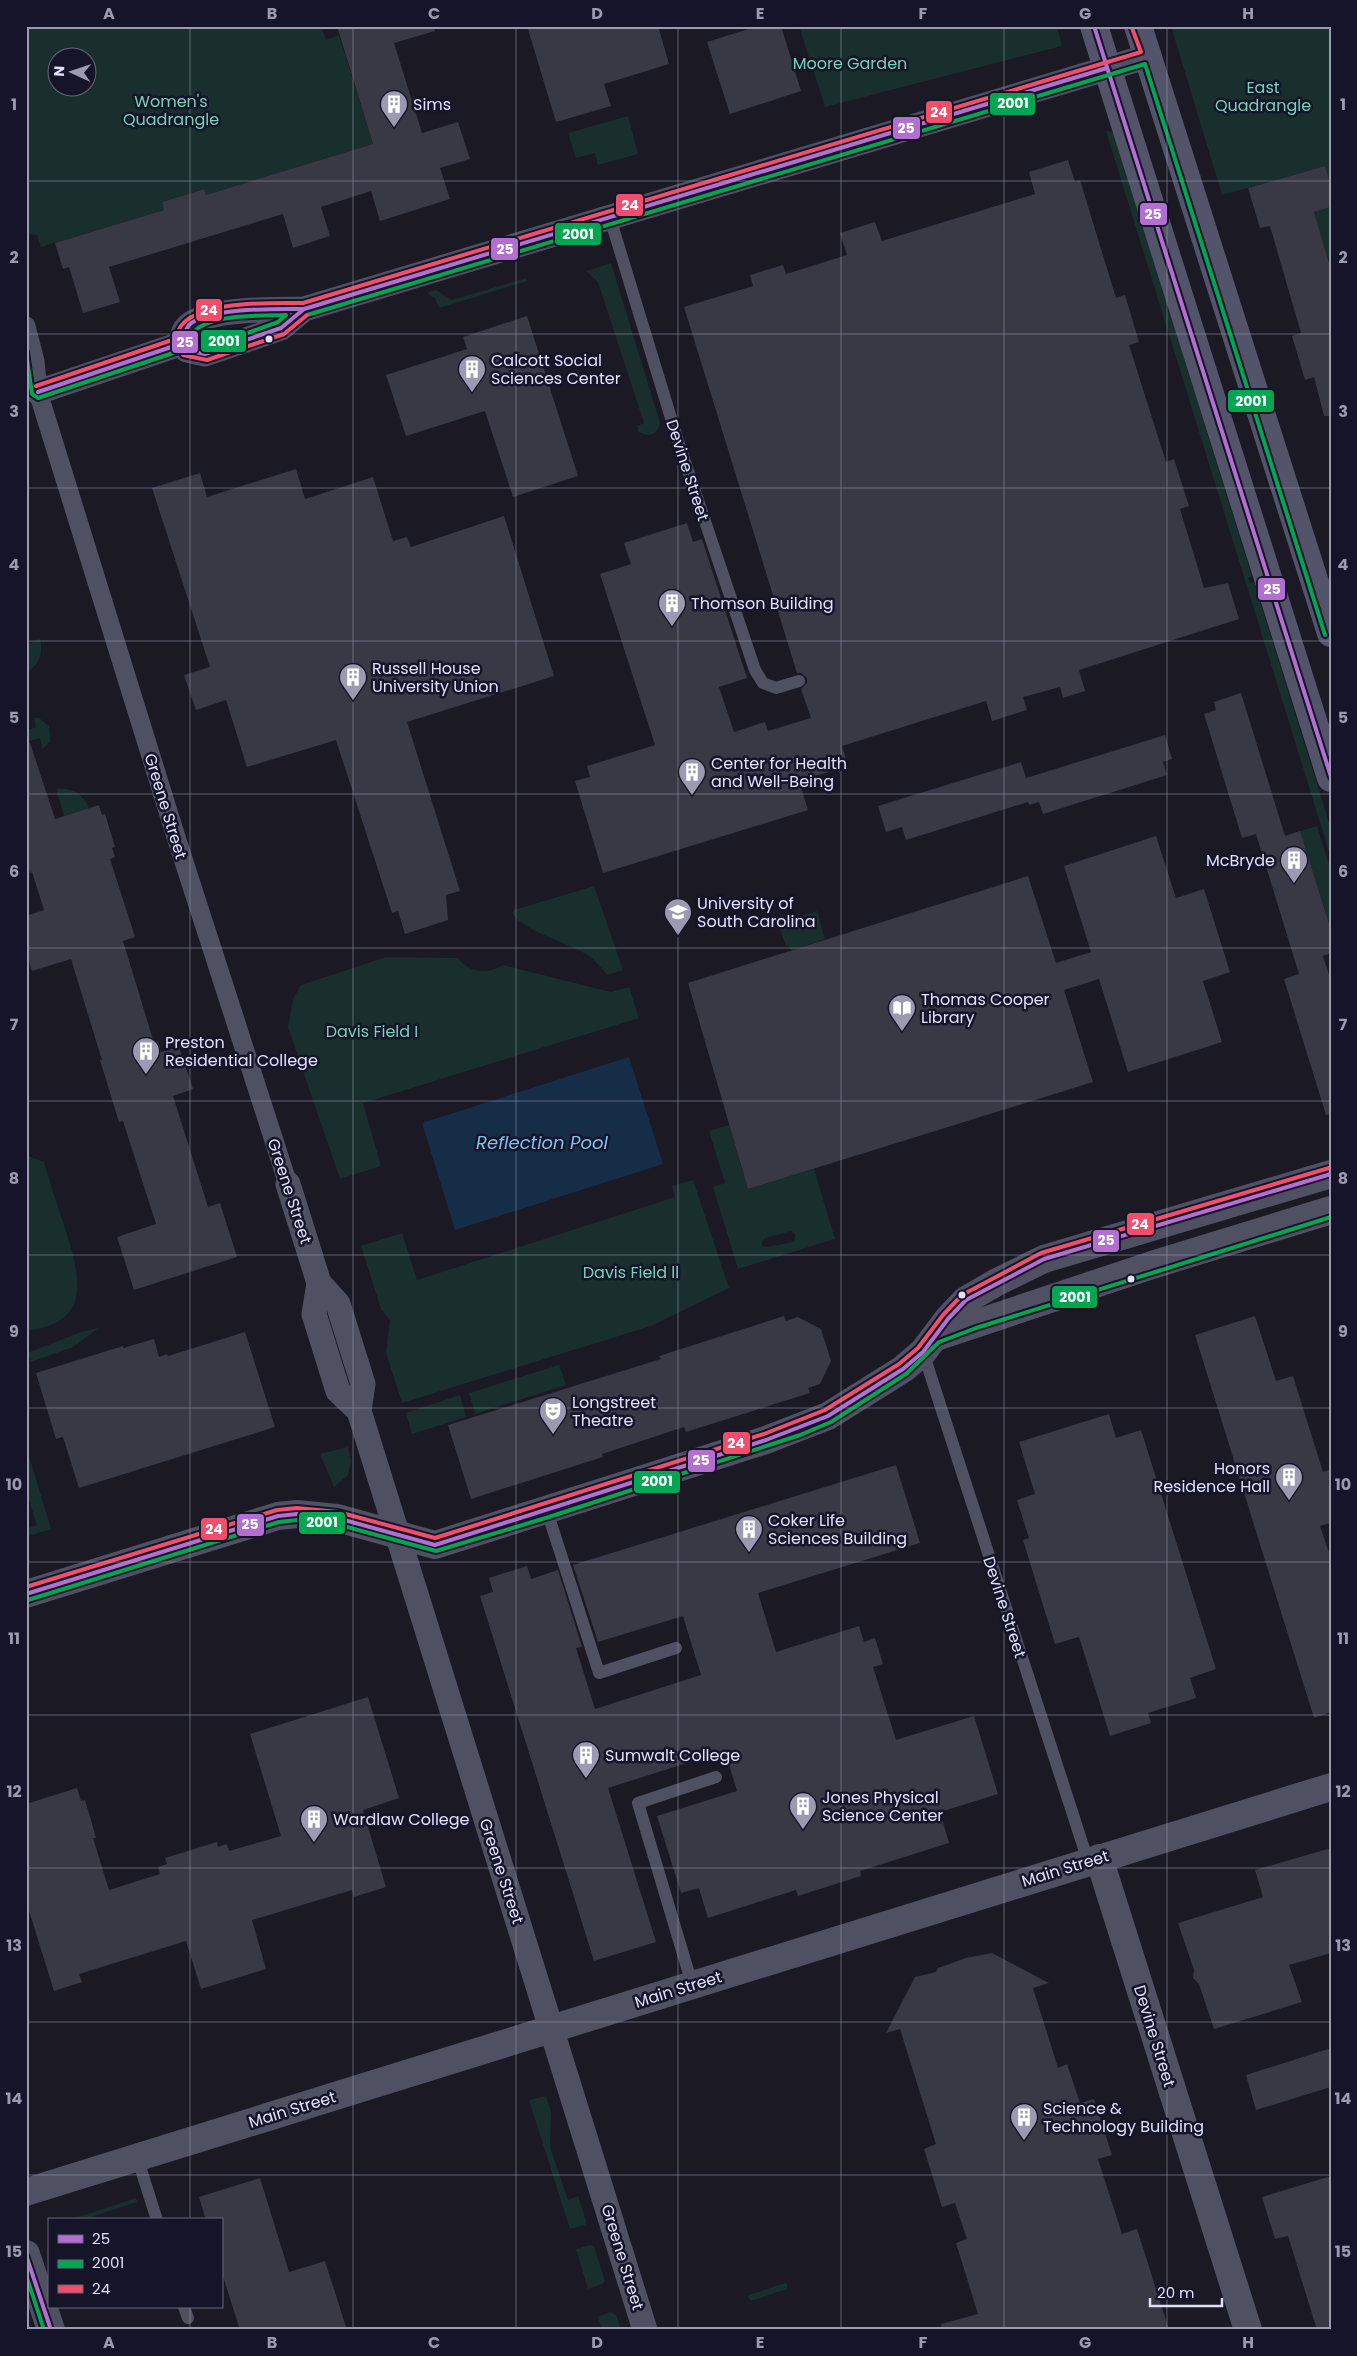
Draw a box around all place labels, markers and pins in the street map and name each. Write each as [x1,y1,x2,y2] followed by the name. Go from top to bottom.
[379,89,409,128] building icon: Sims
[413,93,451,116] place label: Sims
[264,334,274,344] unlabelled marker
[491,349,621,390] place label: Calcott Social Sciences Center
[457,354,487,393] building icon: Calcott Social Sciences Center
[657,588,687,627] building icon: Thomson Building
[691,592,833,615] place label: Thomson Building
[372,657,499,698] place label: Russell House University Union
[338,662,368,701] building icon: Russell House University Union
[711,752,847,793] place label: Center for Health and Well-Being
[677,757,707,796] building icon: Center for Health and Well-Being
[1279,845,1309,884] building icon: McBryde
[1206,849,1275,872] place label: McBryde
[697,892,816,933] place label: University of South Carolina
[663,897,693,936] school or university icon: University of South Carolina
[921,988,1050,1029] place label: Thomas Cooper Library
[887,993,917,1032] library icon: Thomas Cooper Library
[165,1031,318,1072] place label: Preston Residential College
[131,1036,161,1075] building icon: Preston Residential College
[1126,1274,1136,1284] unlabelled marker
[957,1290,967,1300] unlabelled marker
[572,1391,656,1432] place label: Longstreet Theatre
[538,1396,568,1435] theatre icon: Longstreet Theatre
[1153,1457,1270,1498] place label: Honors Residence Hall
[1274,1462,1304,1501] building icon: Honors Residence Hall
[768,1509,907,1550] place label: Coker Life Sciences Building
[734,1514,764,1553] building icon: Coker Life Sciences Building
[571,1740,601,1779] building icon: Sumwalt College
[605,1744,740,1767] place label: Sumwalt College
[822,1786,943,1827] place label: Jones Physical Science Center
[788,1791,818,1830] building icon: Jones Physical Science Center
[299,1804,329,1843] building icon: Wardlaw College
[333,1808,470,1831] place label: Wardlaw College
[1043,2097,1204,2138] place label: Science & Technology Building
[1009,2102,1039,2141] building icon: Science & Technology Building

